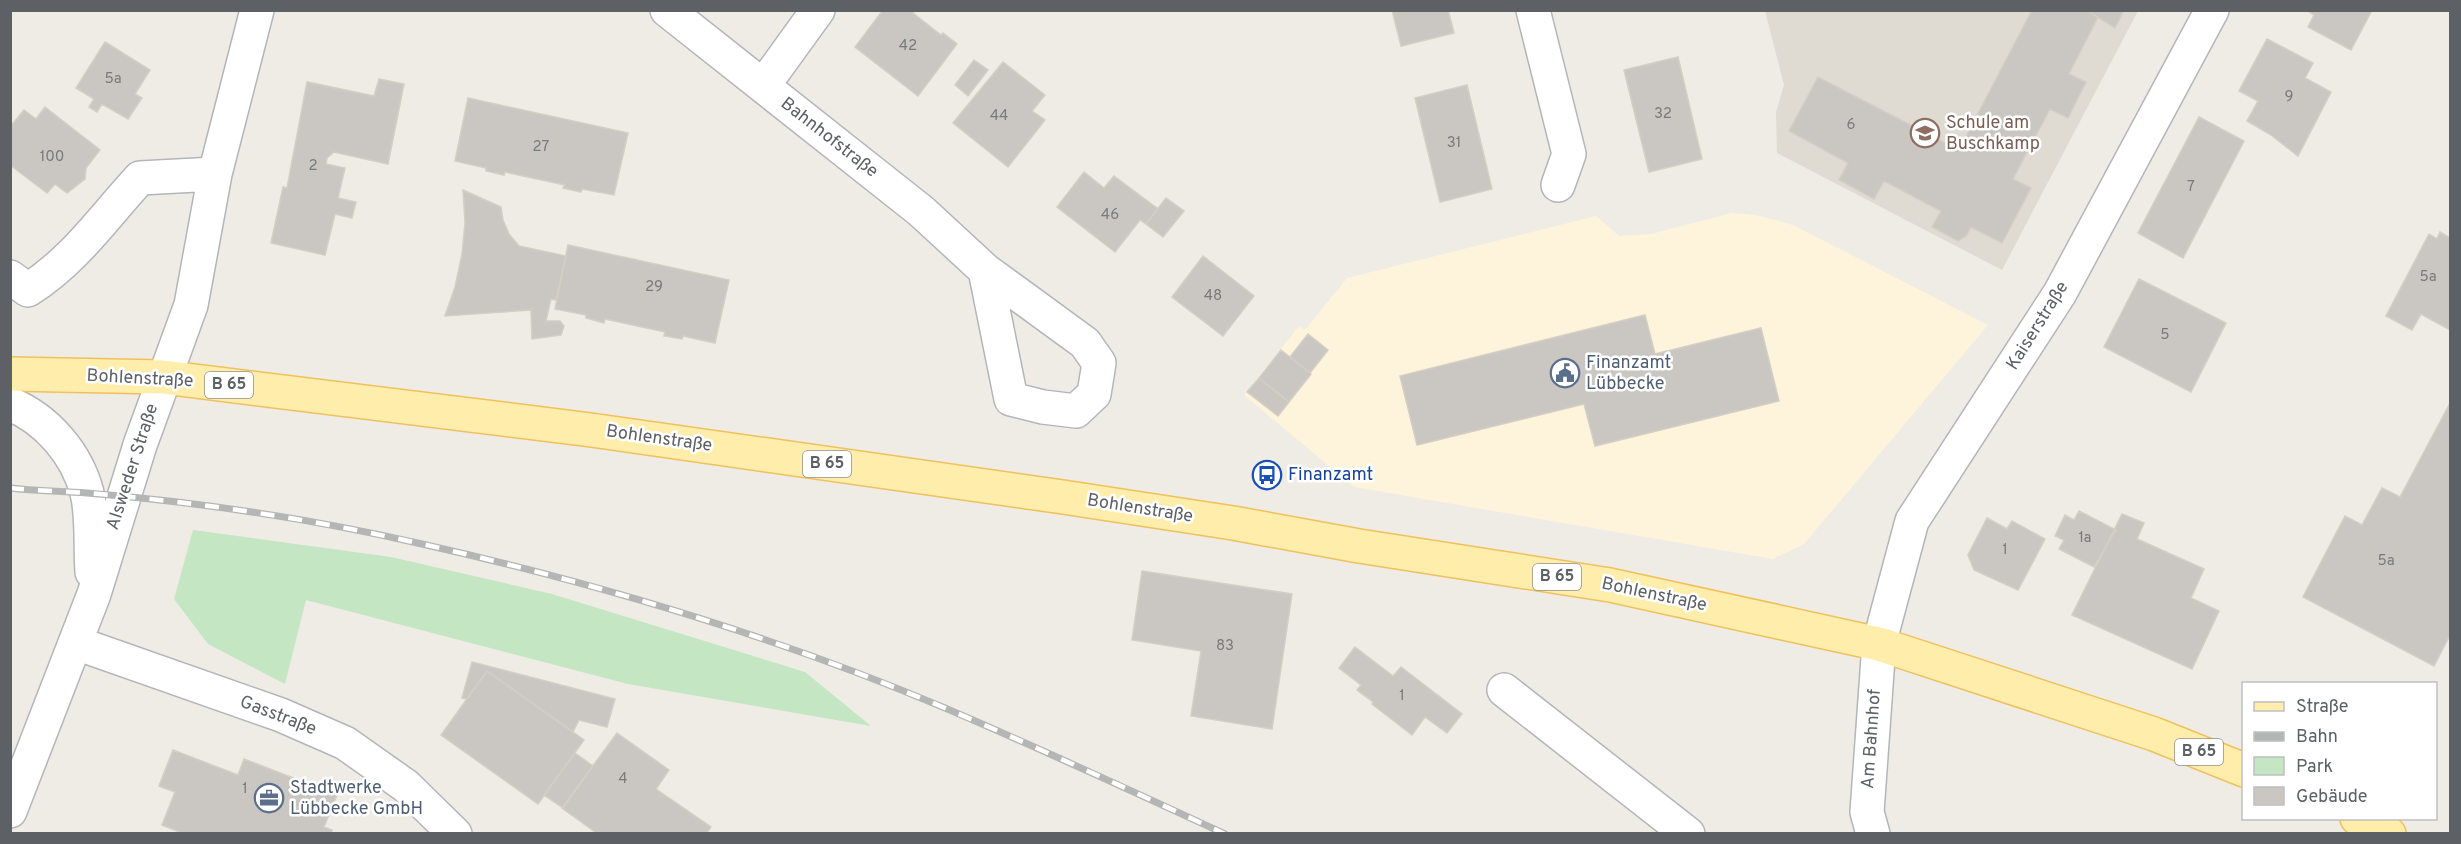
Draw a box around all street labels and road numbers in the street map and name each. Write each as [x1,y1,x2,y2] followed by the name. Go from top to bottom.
[775,93,883,183] street label: Bahnhofstraße
[2002,277,2074,375] street label: Kaiserstraße
[86,365,194,393] street label: Bohlenstraße
[205,372,253,398] road number: B 65
[102,401,164,533] street label: Alsweder Straße
[604,420,714,458] street label: Bohlenstraße
[803,451,851,477] road number: B 65
[1085,489,1195,529] street label: Bohlenstraße
[1533,564,1581,590] road number: B 65
[1599,573,1709,617] street label: Bohlenstraße
[1857,688,1887,790] street label: Am Bahnhof
[236,691,320,741] street label: Gasstraße
[2175,739,2223,765] road number: B 65

